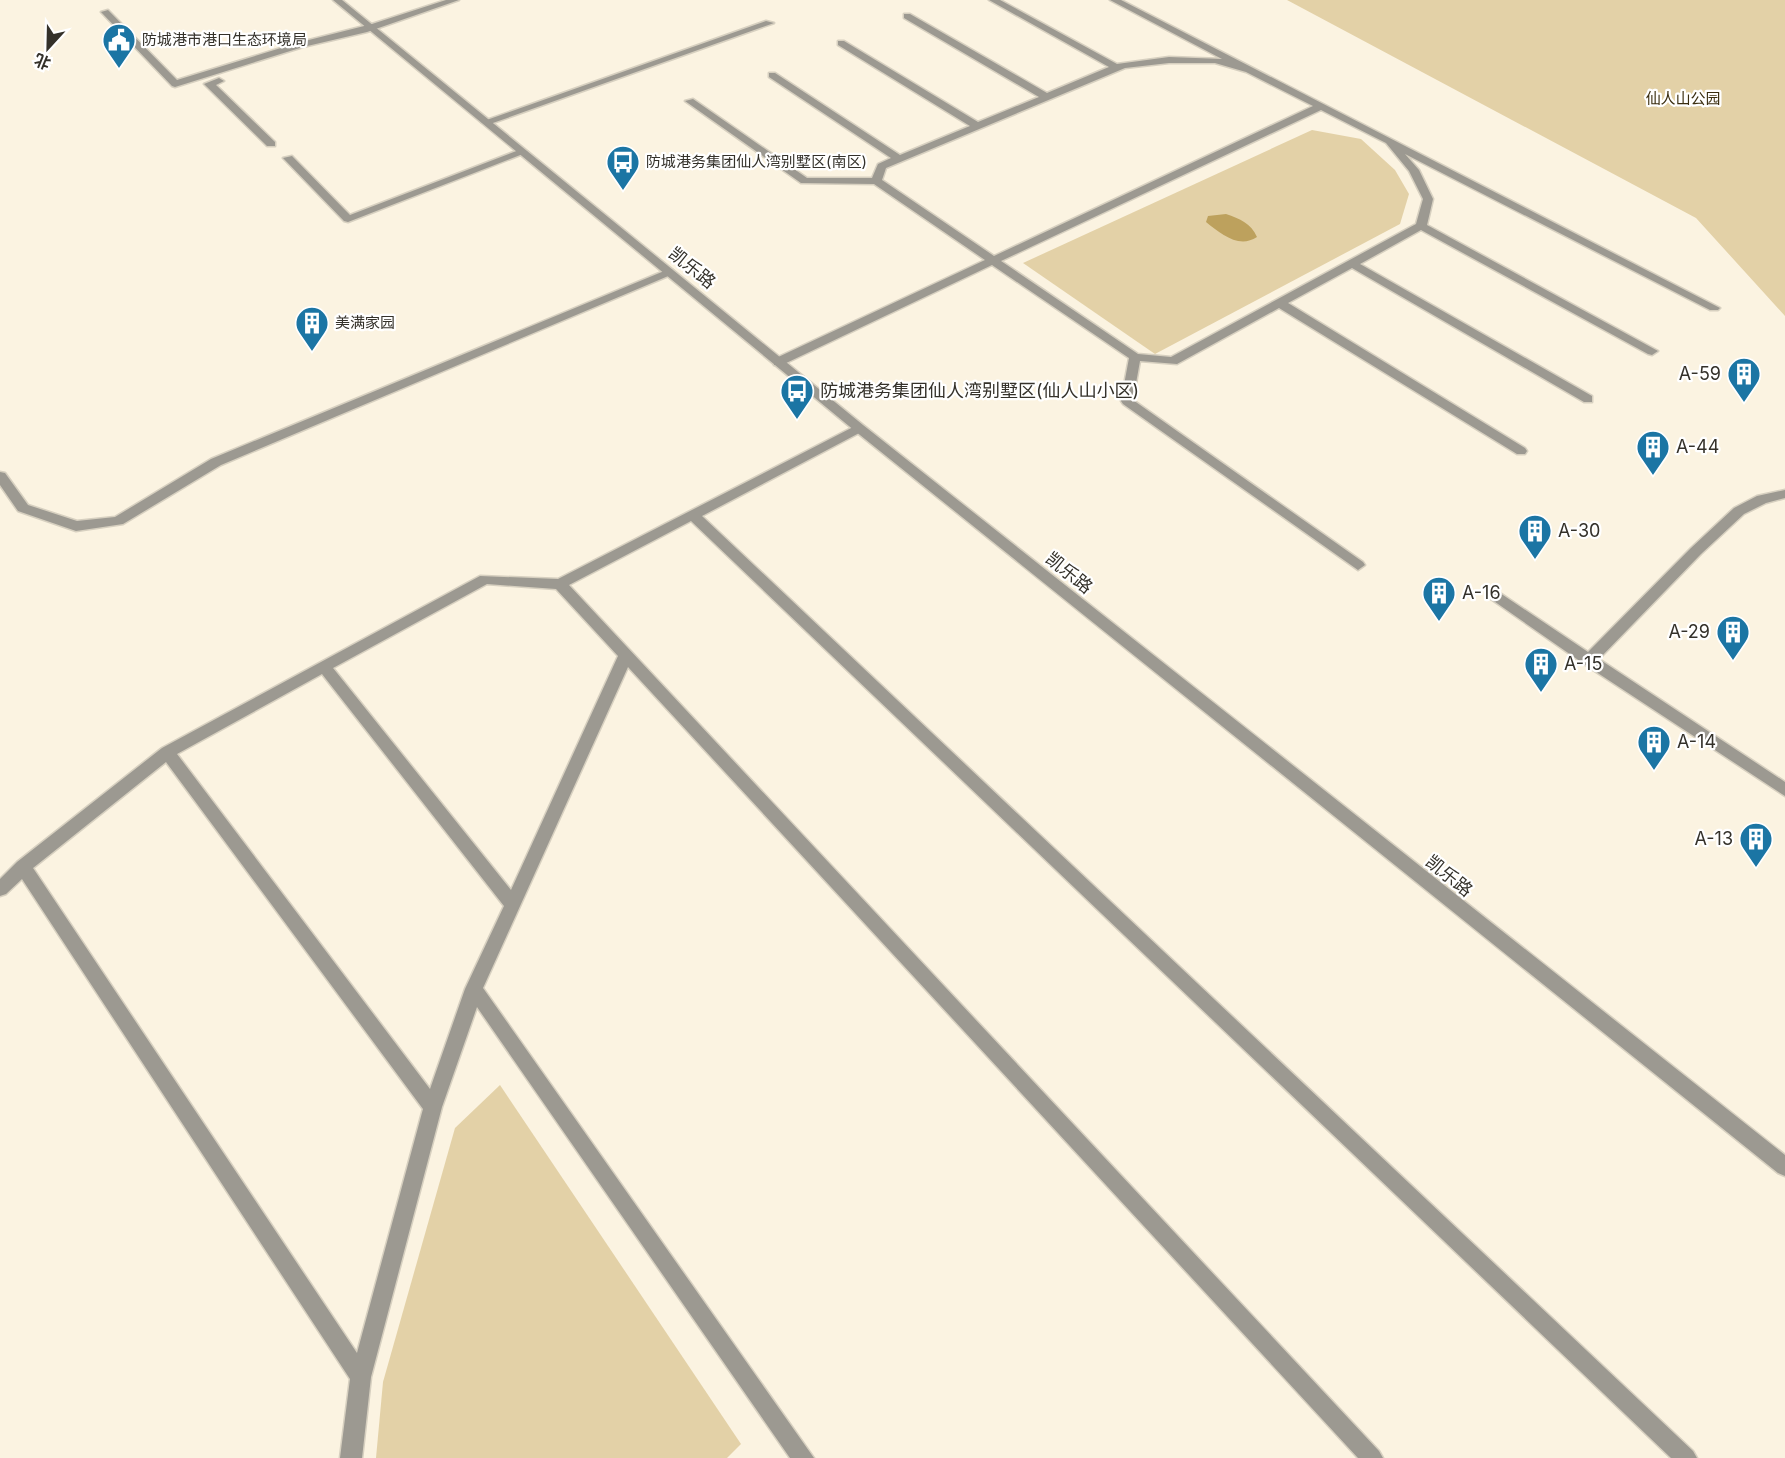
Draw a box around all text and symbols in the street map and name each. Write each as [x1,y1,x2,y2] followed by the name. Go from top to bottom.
[18,18,78,78] north arrow
[101,22,137,69] public building icon: 防城港市港口生态环境局
[142,30,307,49] place label: 防城港市港口生态环境局
[31,50,54,74] text: 北
[1645,89,1721,108] park label: 仙人山公园
[605,144,641,191] bus stop icon: 防城港务集团仙人湾别墅区(南区)
[646,152,867,171] place label: 防城港务集团仙人湾别墅区(南区)
[665,242,720,293] street label: 凯乐路
[294,305,330,352] building icon: 美满家园
[335,313,395,332] place label: 美满家园
[1726,356,1762,403] building icon: A-59
[1679,363,1721,384] place label: A-59
[779,373,815,420] bus stop icon: 防城港务集团仙人湾别墅区(仙人山小区)
[820,380,1139,401] place label: 防城港务集团仙人湾别墅区(仙人山小区)
[1635,429,1671,476] building icon: A-44
[1676,436,1719,457] place label: A-44
[1517,513,1553,560] building icon: A-30
[1558,520,1600,541] place label: A-30
[1042,547,1097,598] street label: 凯乐路
[1421,575,1457,622] building icon: A-16
[1462,582,1501,603] place label: A-16
[1715,614,1751,661] building icon: A-29
[1668,621,1710,642] place label: A-29
[1523,646,1559,693] building icon: A-15
[1564,653,1602,674] place label: A-15
[1636,724,1672,771] building icon: A-14
[1677,731,1716,752] place label: A-14
[1738,821,1774,868] building icon: A-13
[1694,828,1733,849] place label: A-13
[1422,850,1477,901] street label: 凯乐路

